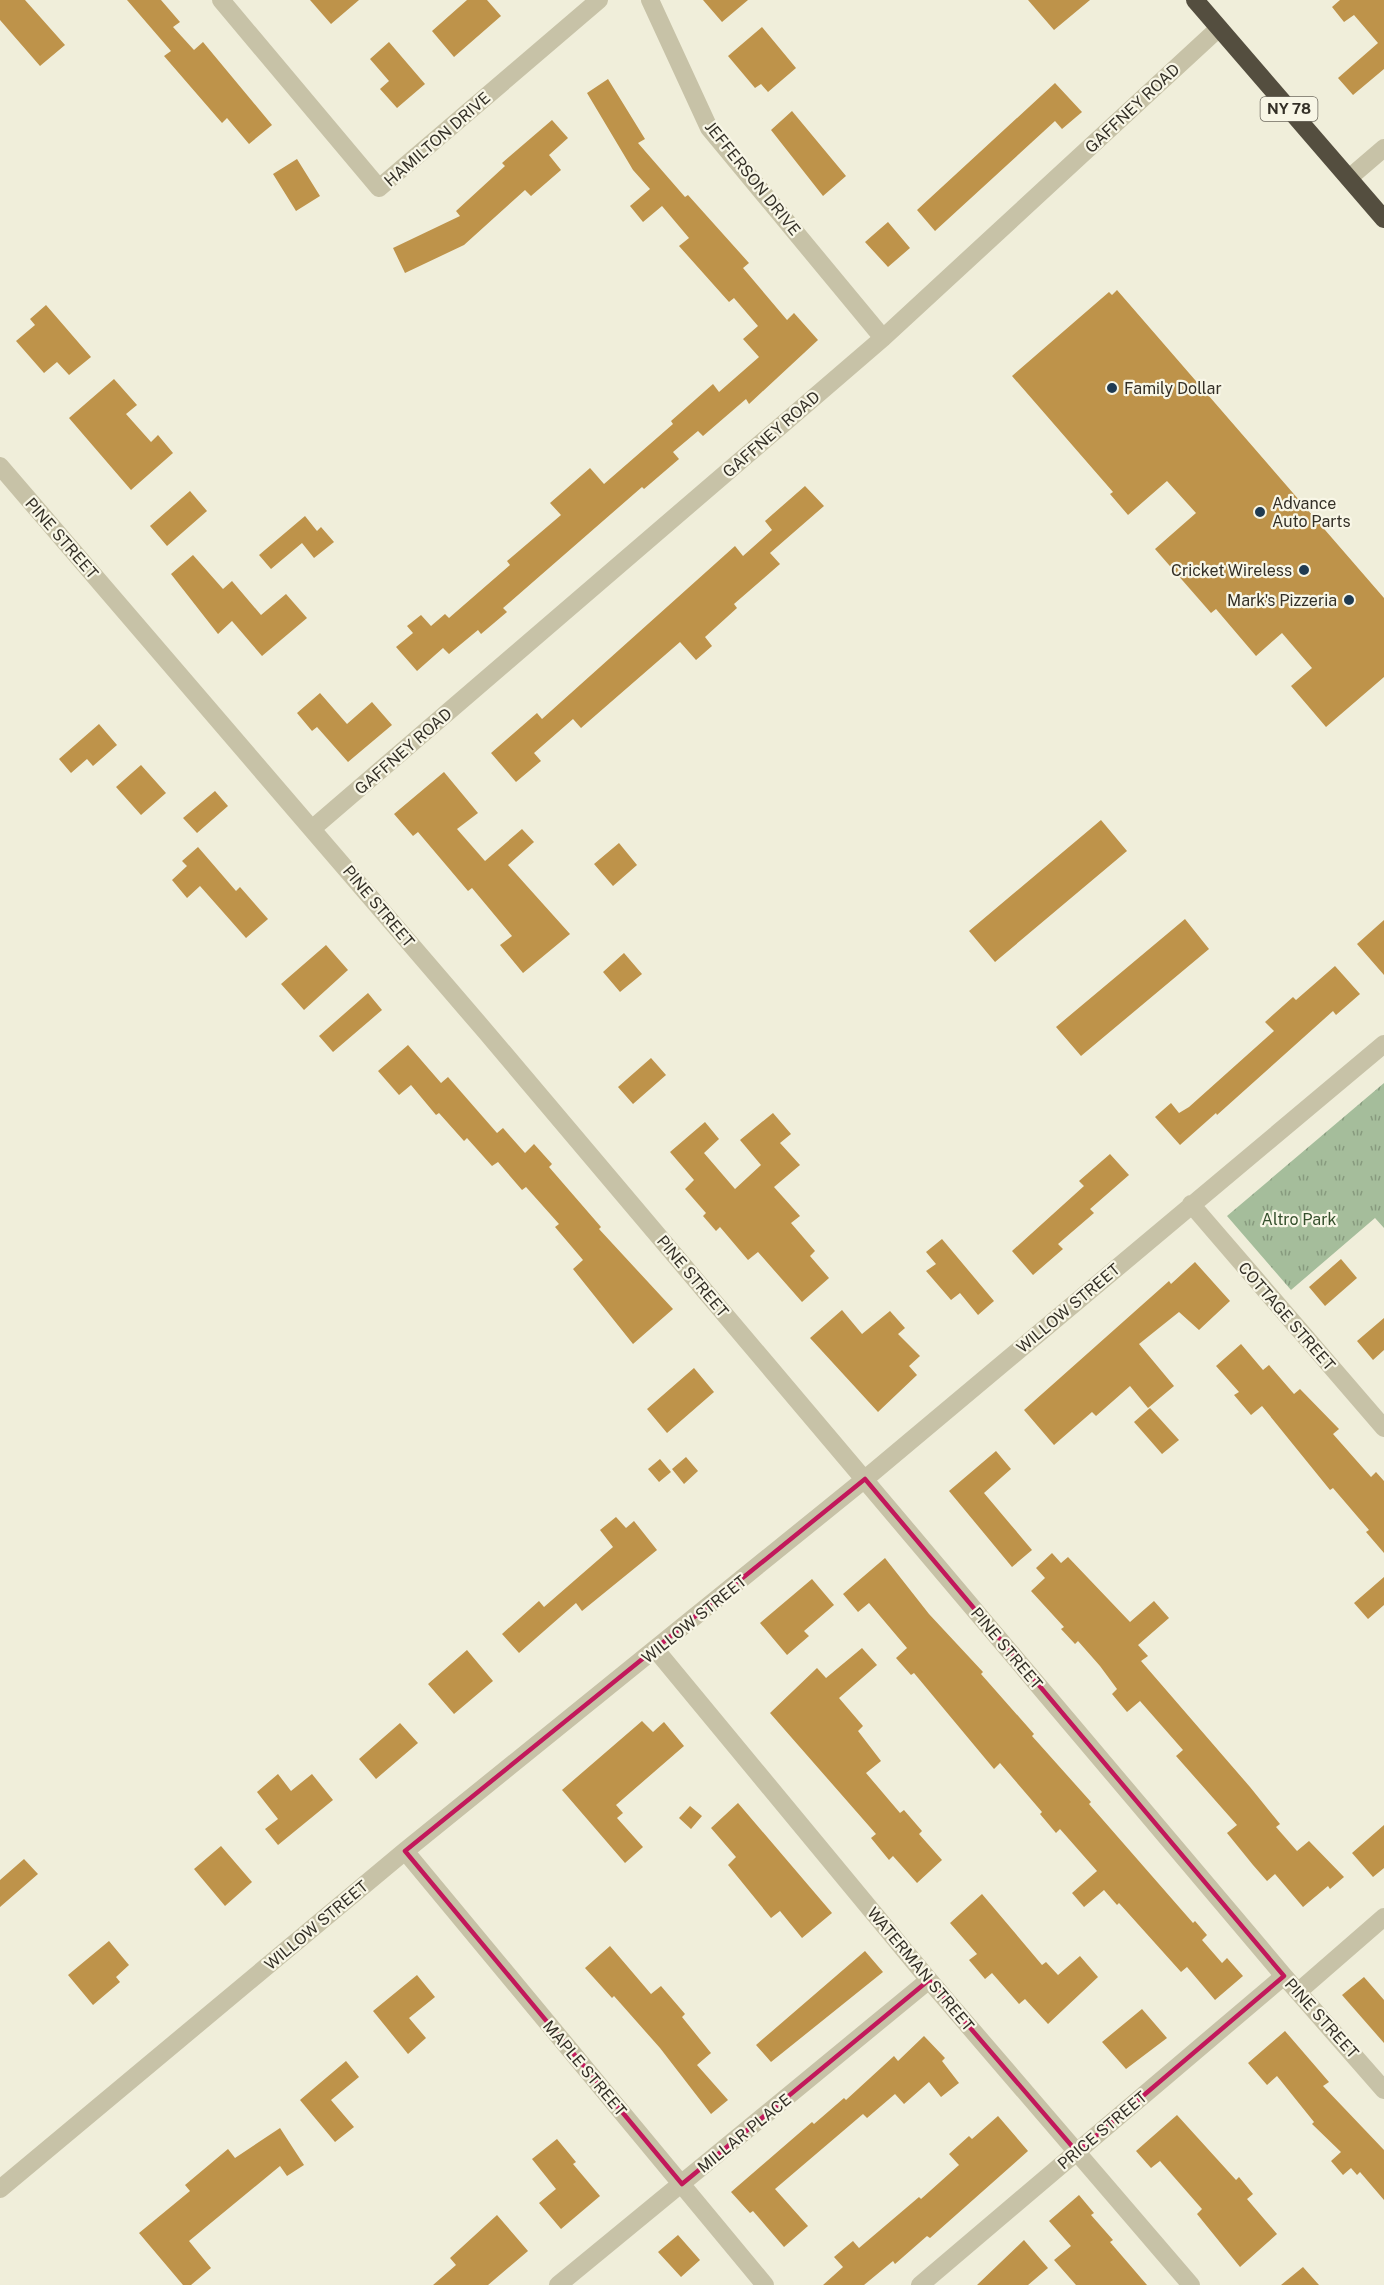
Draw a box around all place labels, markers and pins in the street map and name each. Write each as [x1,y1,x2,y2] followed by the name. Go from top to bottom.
[1124,379,1222,398] place label: Family Dollar
[1105,381,1119,395] marker: Family Dollar
[1272,494,1351,531] place label: Advance Auto Parts
[1253,505,1267,519] marker: Advance Auto Parts
[1171,561,1292,580] place label: Cricket Wireless
[1297,563,1311,577] marker: Cricket Wireless
[1227,591,1337,610] place label: Mark's Pizzeria
[1342,593,1356,607] marker: Mark's Pizzeria

